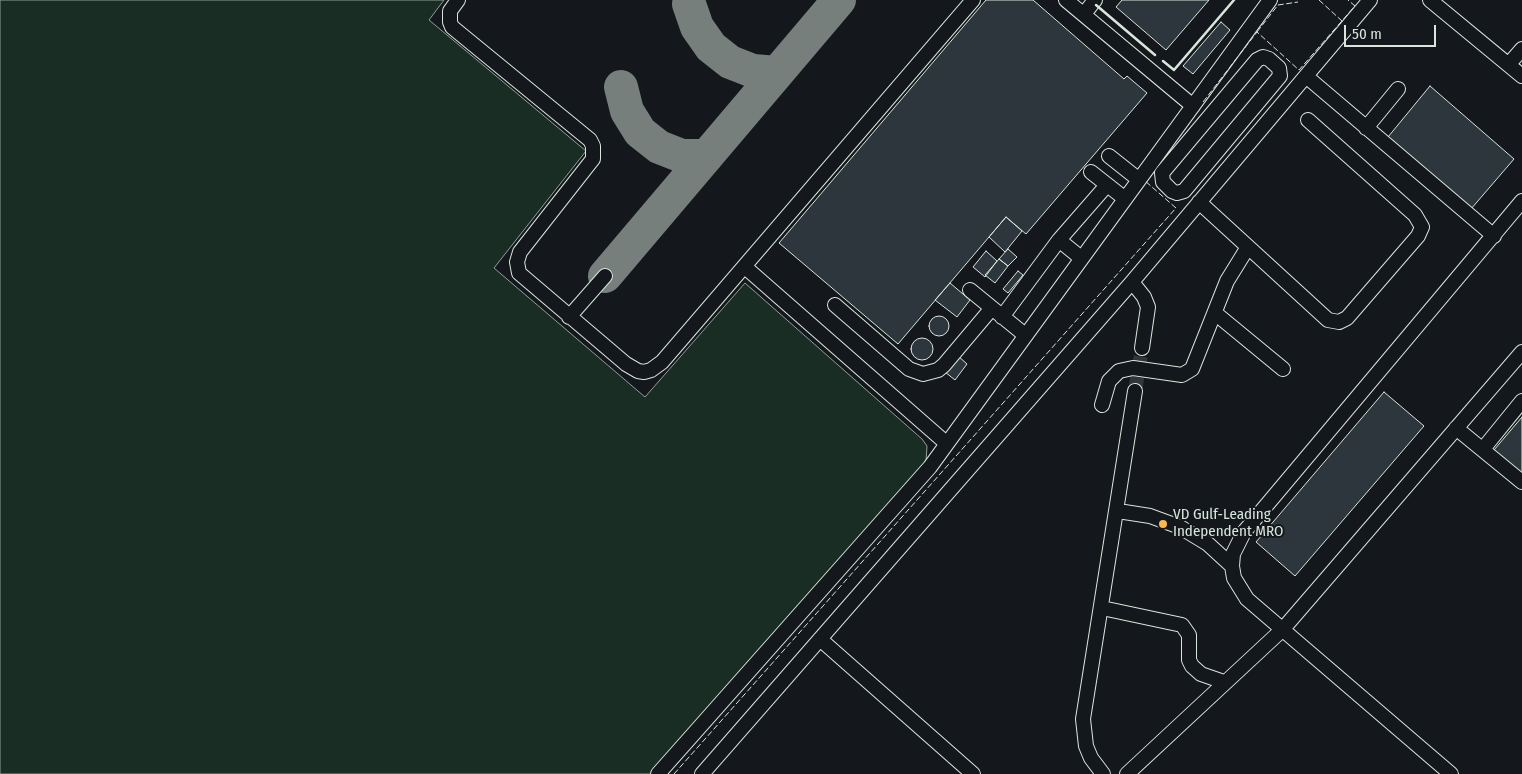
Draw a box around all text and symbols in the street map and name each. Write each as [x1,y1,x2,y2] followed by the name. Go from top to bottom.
[1347,15,1440,47] scale bar
[1352,25,1382,43] text: 50 m
[1173,506,1283,541] place label: VD Gulf-Leading Independent MRO
[1157,518,1169,530] marker: VD Gulf-Leading Independent MRO

